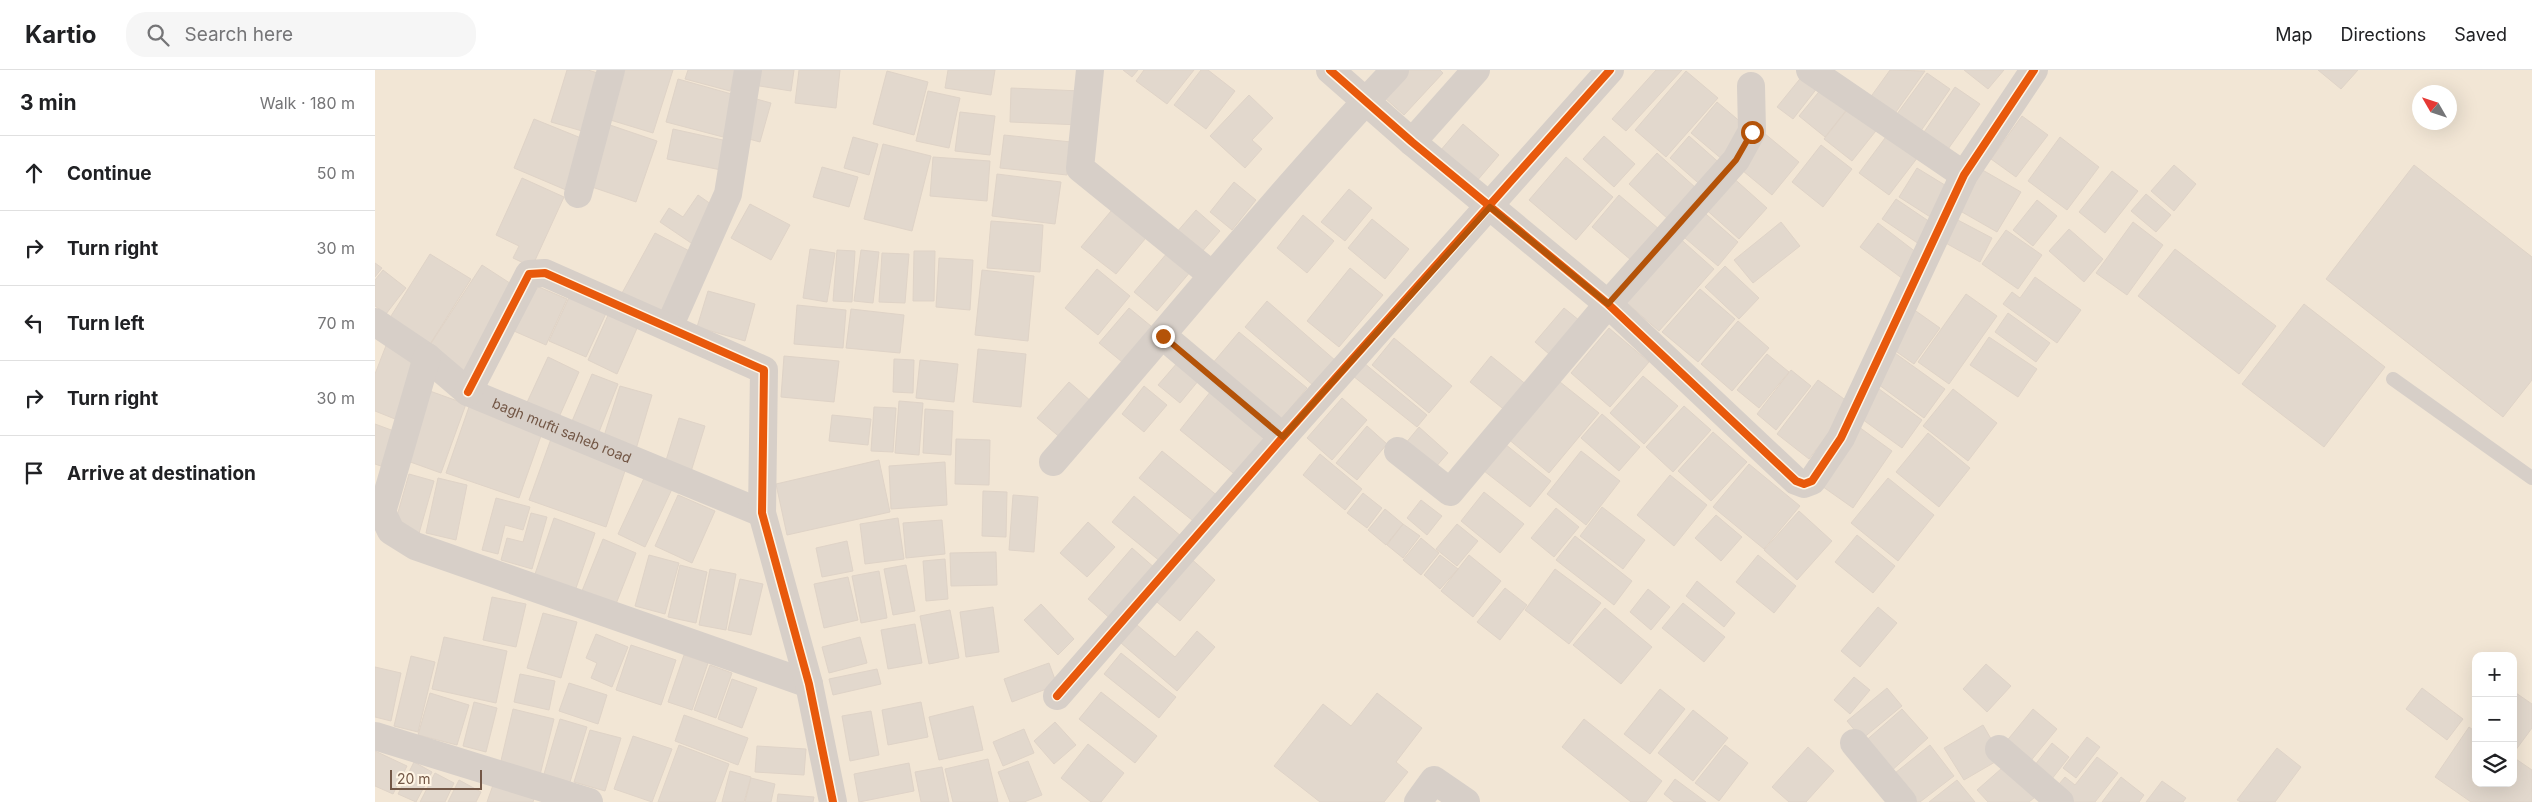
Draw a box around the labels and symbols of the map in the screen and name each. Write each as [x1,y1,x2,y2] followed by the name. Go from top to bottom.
[2412,85,2457,130] north arrow
[1741,121,1764,144] route start
[1152,325,1175,348] route end
[490,394,634,466] street label: bagh mufti saheb road
[390,767,483,790] scale bar

